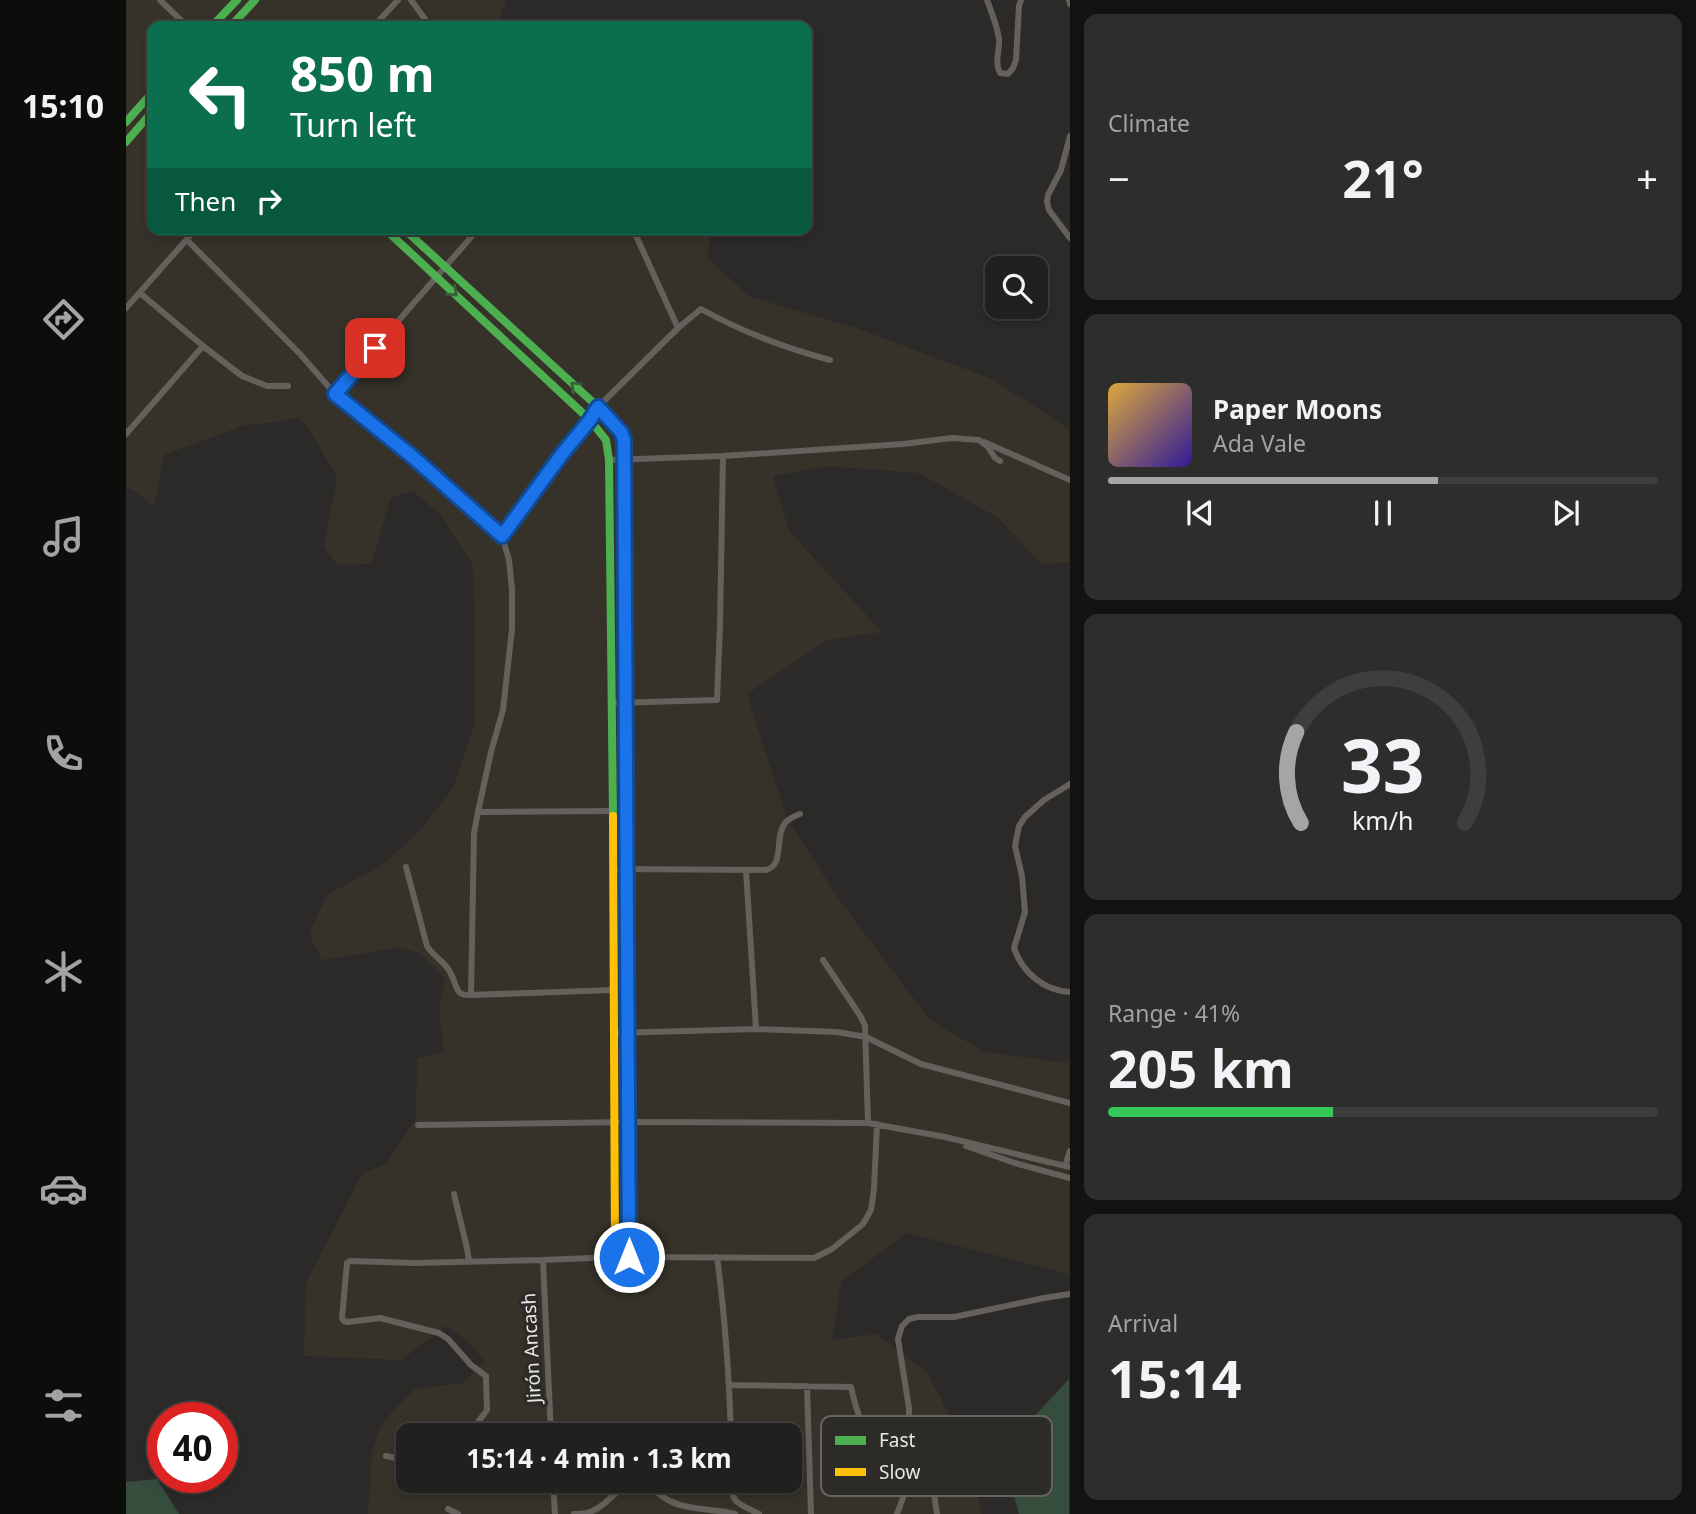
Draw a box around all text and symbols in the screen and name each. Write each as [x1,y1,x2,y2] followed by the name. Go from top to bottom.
[290,40,435,106] text: 850 m
[175,49,266,140] icon: left
[22,84,104,127] text: 15:10
[290,103,416,146] text: Turn left
[1108,107,1190,139] text: Climate
[1342,142,1424,213] text: 21°
[1108,152,1130,204] text: −
[1636,152,1658,204] text: +
[250,182,288,220] icon: right
[175,183,236,219] text: Then
[985,256,1048,319] map controls
[985,256,1048,319] button: search
[445,284,458,296] one-way arrow
[39,295,88,344] icon: directions
[345,318,405,378] pin
[356,329,394,367] icon: arrive
[571,382,584,394] one-way arrow
[1213,391,1382,427] text: Paper Moons
[1213,427,1306,459] text: Ada Vale
[1181,494,1219,532] icon: previous
[1364,494,1402,532] icon: pause
[1547,494,1585,532] icon: next
[39,512,88,561] icon: music
[1341,715,1425,814] text: 33
[39,729,88,778] icon: phone
[1352,803,1414,837] text: km/h
[39,947,88,996] icon: climate
[1108,997,1240,1029] text: Range · 41%
[1108,1032,1294,1103] text: 205 km
[39,1164,88,1213] icon: car
[592,1220,666,1294] position arrow
[515,1292,547,1406] street label: Jirón Ancash
[1108,1307,1178,1339] text: Arrival
[1108,1342,1242,1413] text: 15:14
[39,1381,88,1430] icon: filters
[147,1402,238,1493] speed limit sign: 40
[821,1416,1052,1496] legend
[879,1427,916,1453] text: Fast
[466,1440,732,1476] text: 15:14 · 4 min · 1.3 km
[879,1459,920,1485] text: Slow

